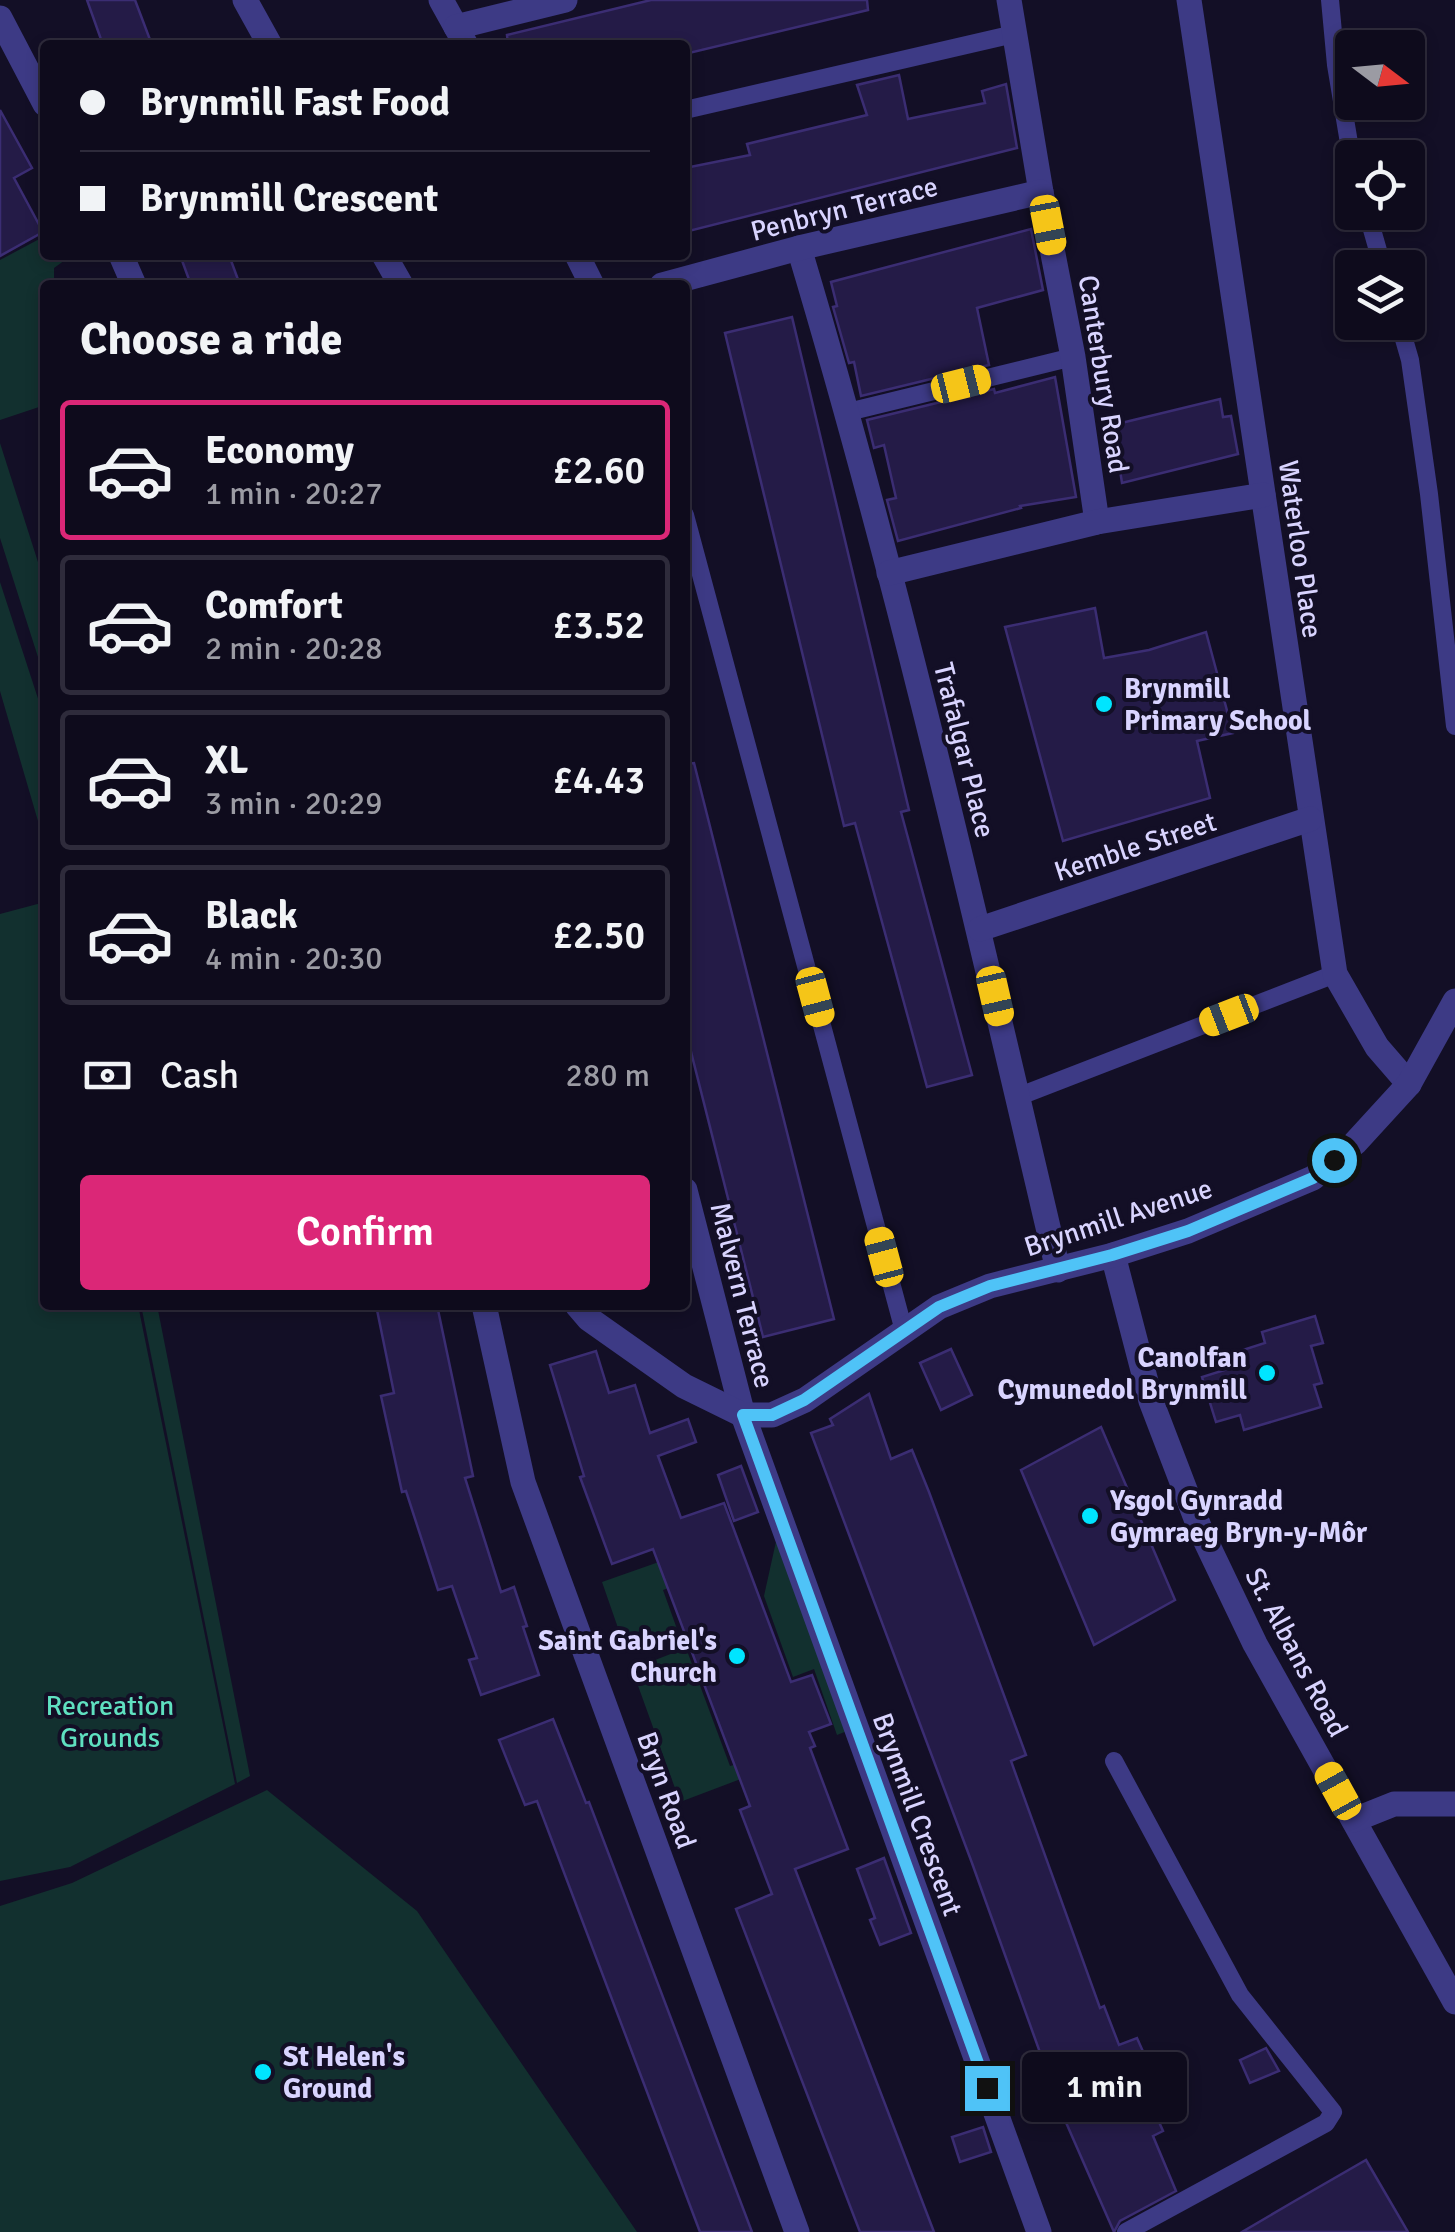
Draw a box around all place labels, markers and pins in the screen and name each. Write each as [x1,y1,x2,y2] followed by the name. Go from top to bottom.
[1124,672,1312,738] place label: Brynmill Primary School
[1093,693,1115,715] marker: Brynmill Primary School
[998,1341,1247,1407] place label: Canolfan Cymunedol Brynmill
[1256,1362,1278,1384] marker: Canolfan Cymunedol Brynmill
[1109,1484,1368,1550] place label: Ysgol Gynradd Gymraeg Bryn-y-Môr
[1079,1505,1101,1527] marker: Ysgol Gynradd Gymraeg Bryn-y-Môr
[538,1624,717,1690] place label: Saint Gabriel's Church
[726,1645,748,1667] marker: Saint Gabriel's Church
[283,2040,405,2106] place label: St Helen's Ground
[252,2061,274,2083] marker: St Helen's Ground

